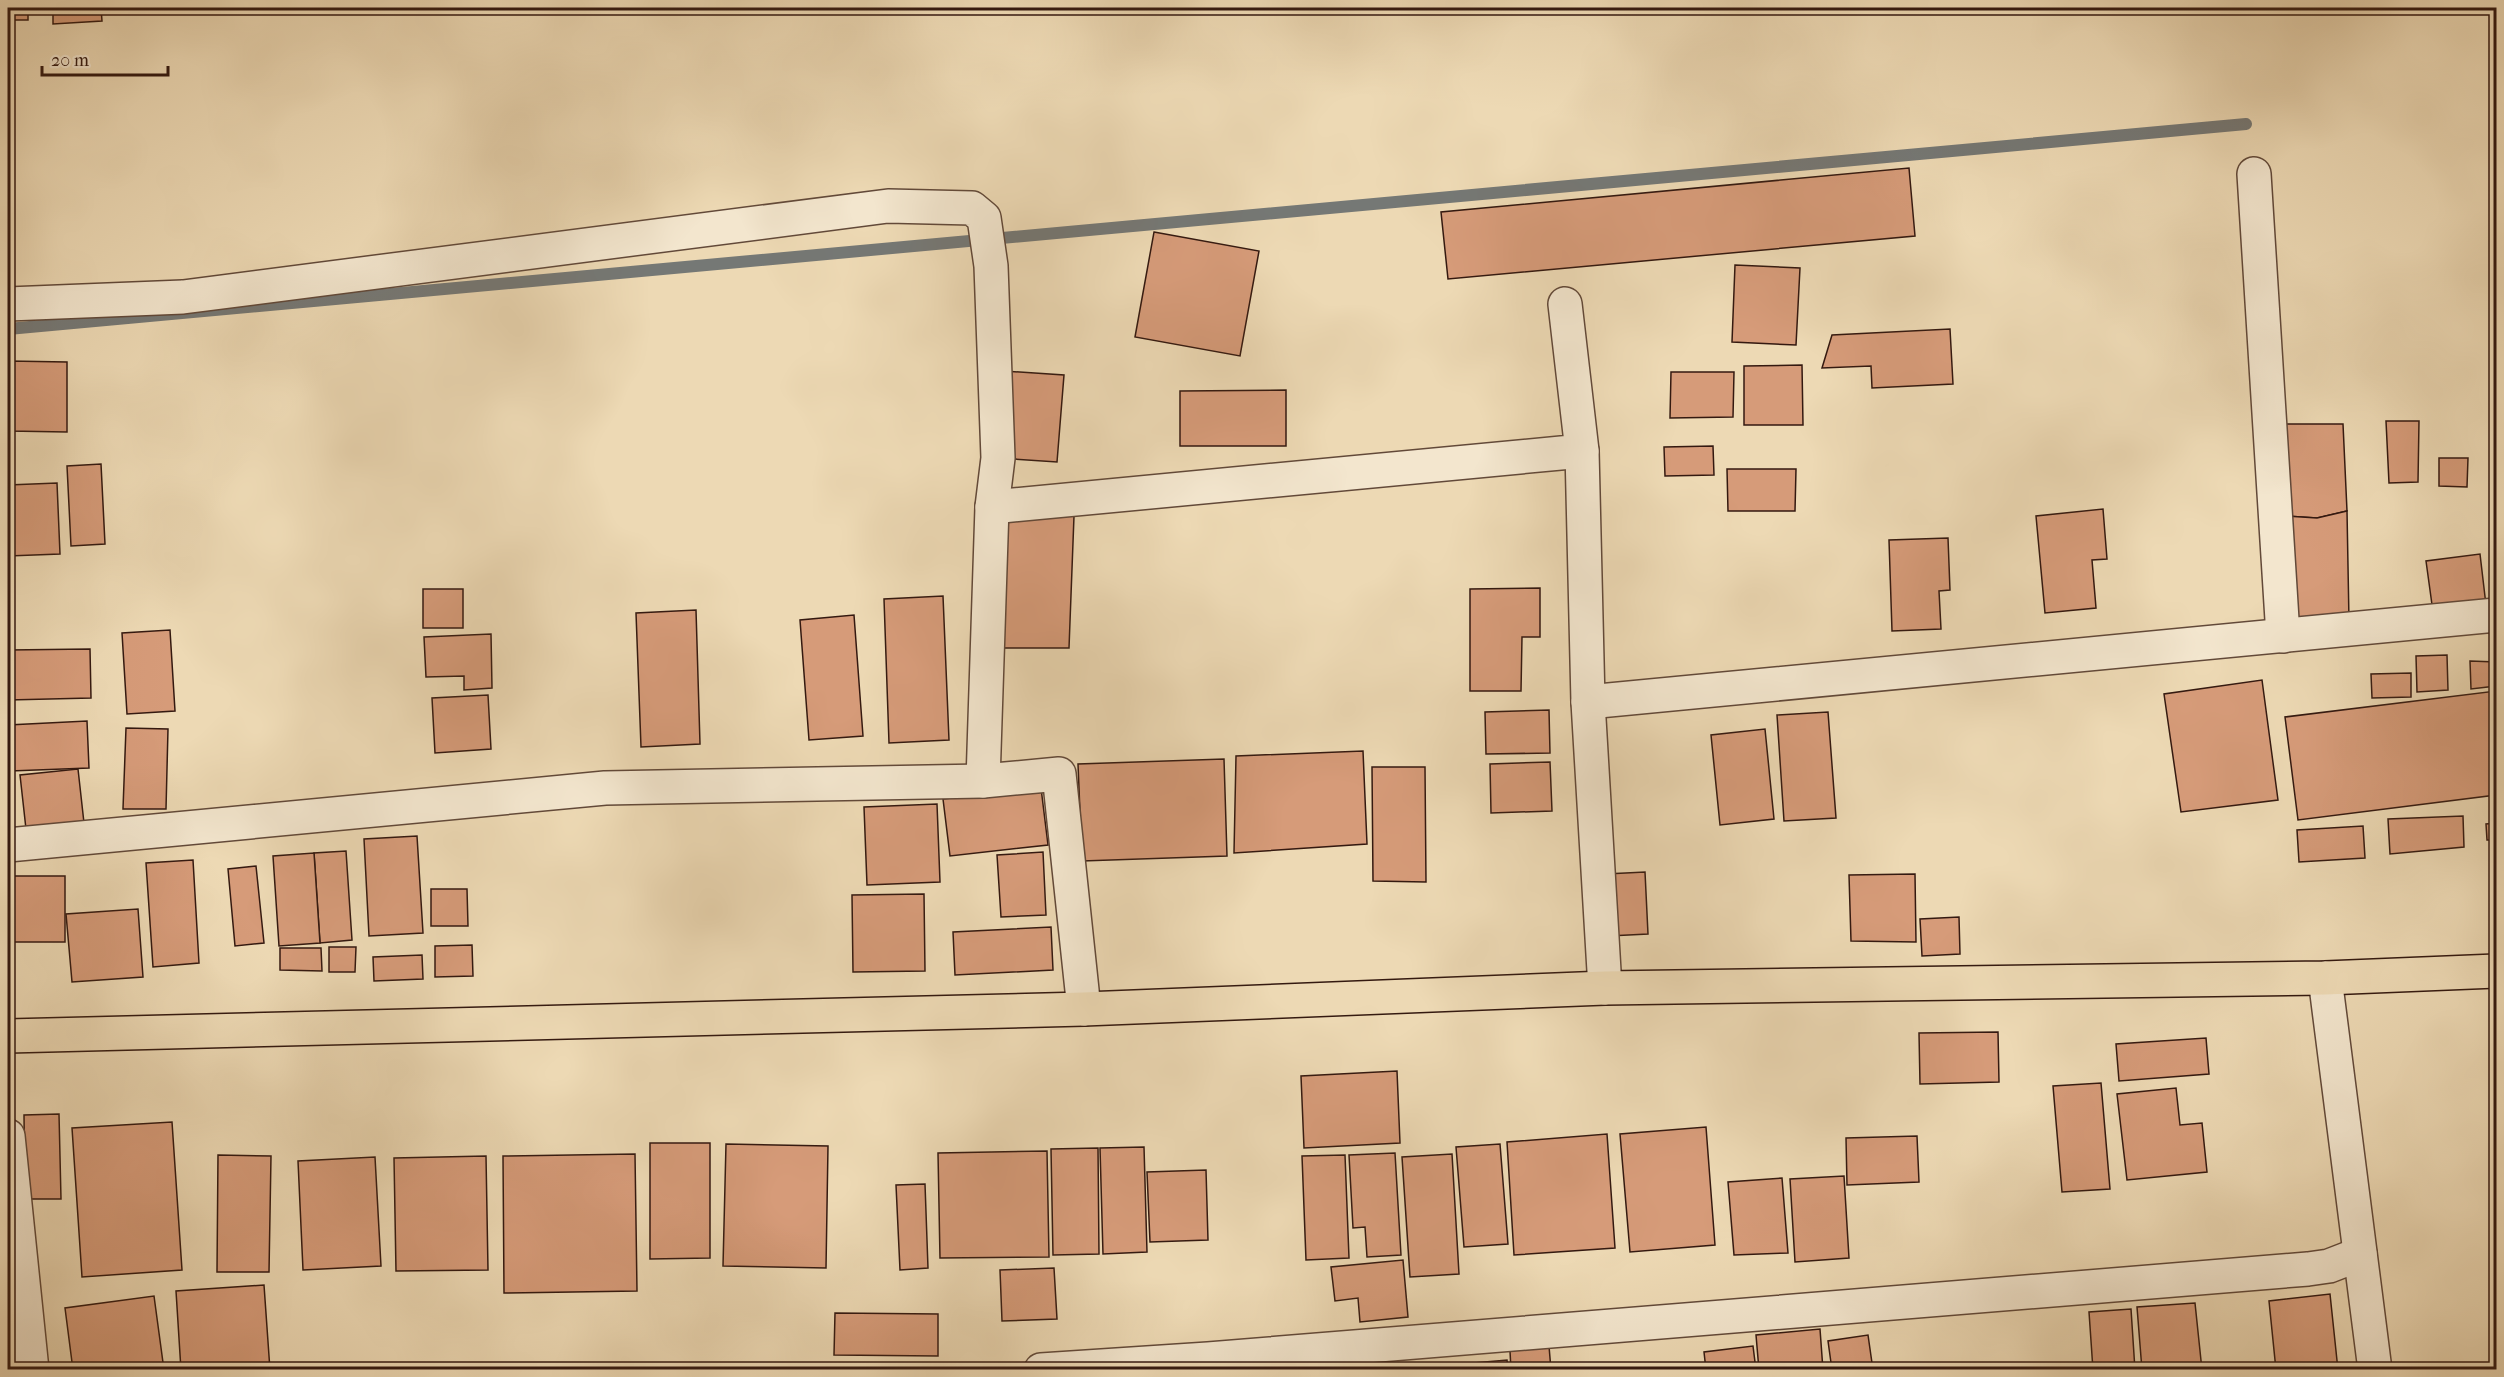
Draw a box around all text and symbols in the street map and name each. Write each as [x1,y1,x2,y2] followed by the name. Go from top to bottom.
[42,39,168,77] scale bar
[51,50,89,71] text: 20 m

